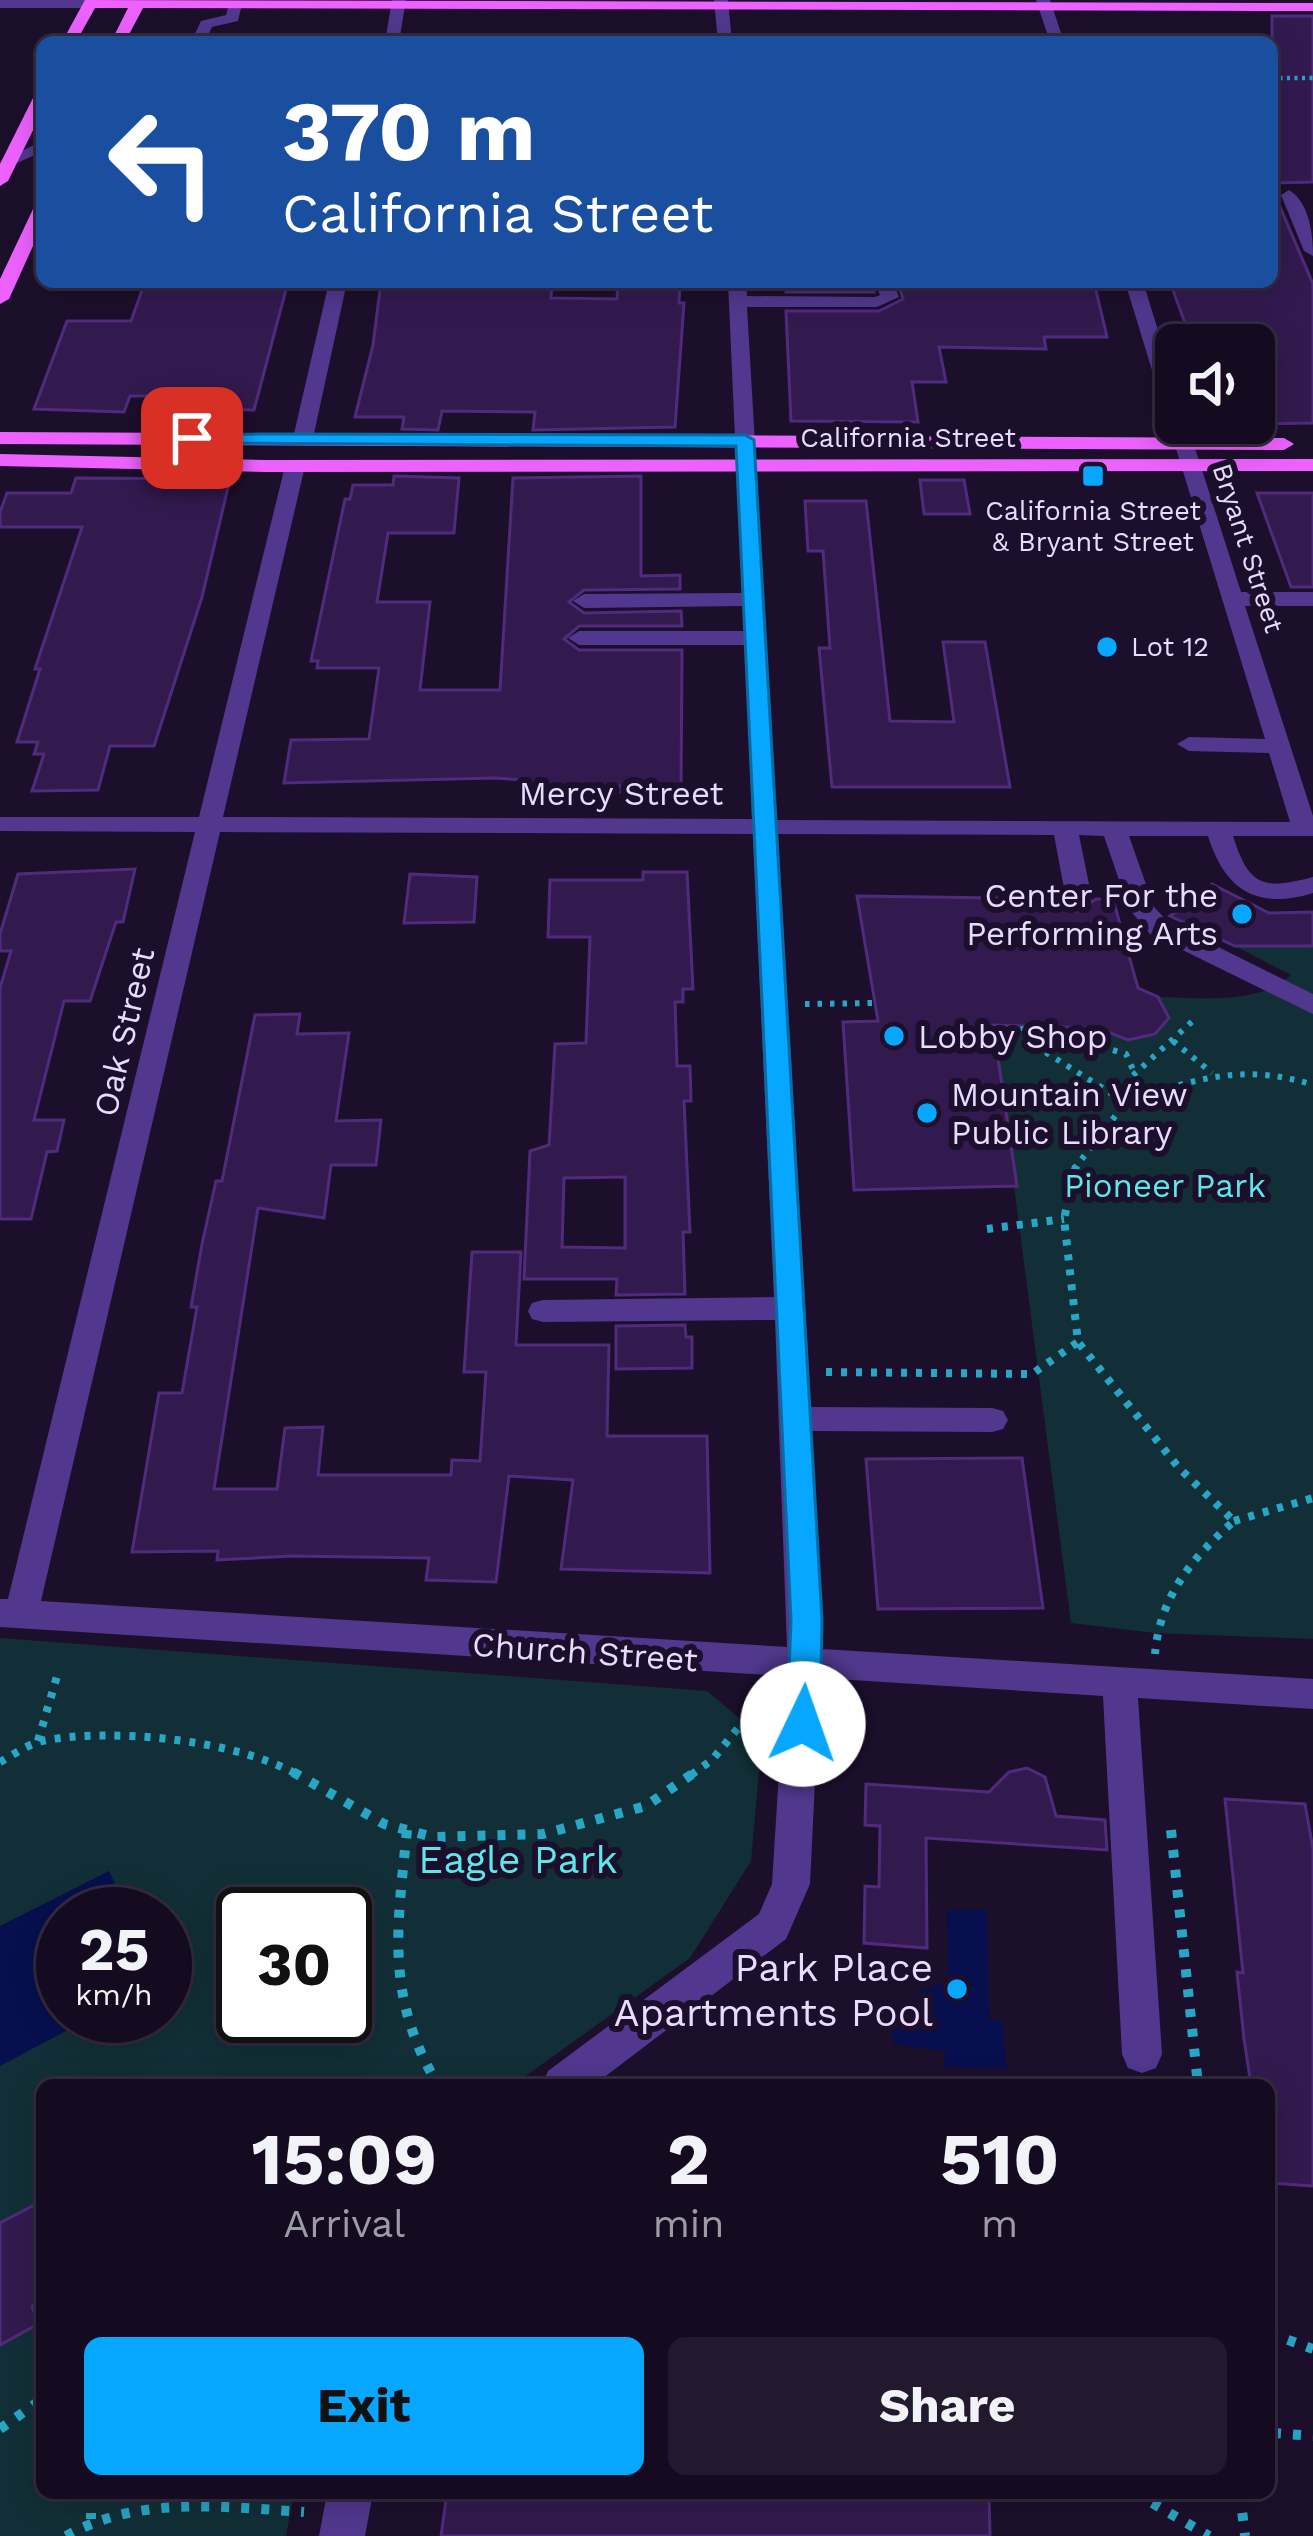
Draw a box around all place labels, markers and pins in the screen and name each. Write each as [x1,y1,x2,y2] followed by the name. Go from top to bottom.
[141,387,243,489] pin
[1080,463,1106,489] marker: California Street & Bryant Street
[985,495,1201,558] place label: California Street & Bryant Street
[1131,631,1209,663] place label: Lot 12
[1094,634,1120,660] marker: Lot 12
[966,876,1218,953] place label: Center For the Performing Arts
[1229,901,1255,927] marker: Center For the Performing Arts
[918,1017,1107,1056] place label: Lobby Shop
[881,1023,907,1049] marker: Lobby Shop
[951,1075,1188,1152] place label: Mountain View Public Library
[914,1100,940,1126] marker: Mountain View Public Library
[614,1945,933,2035] place label: Park Place Apartments Pool
[944,1976,970,2002] marker: Park Place Apartments Pool

